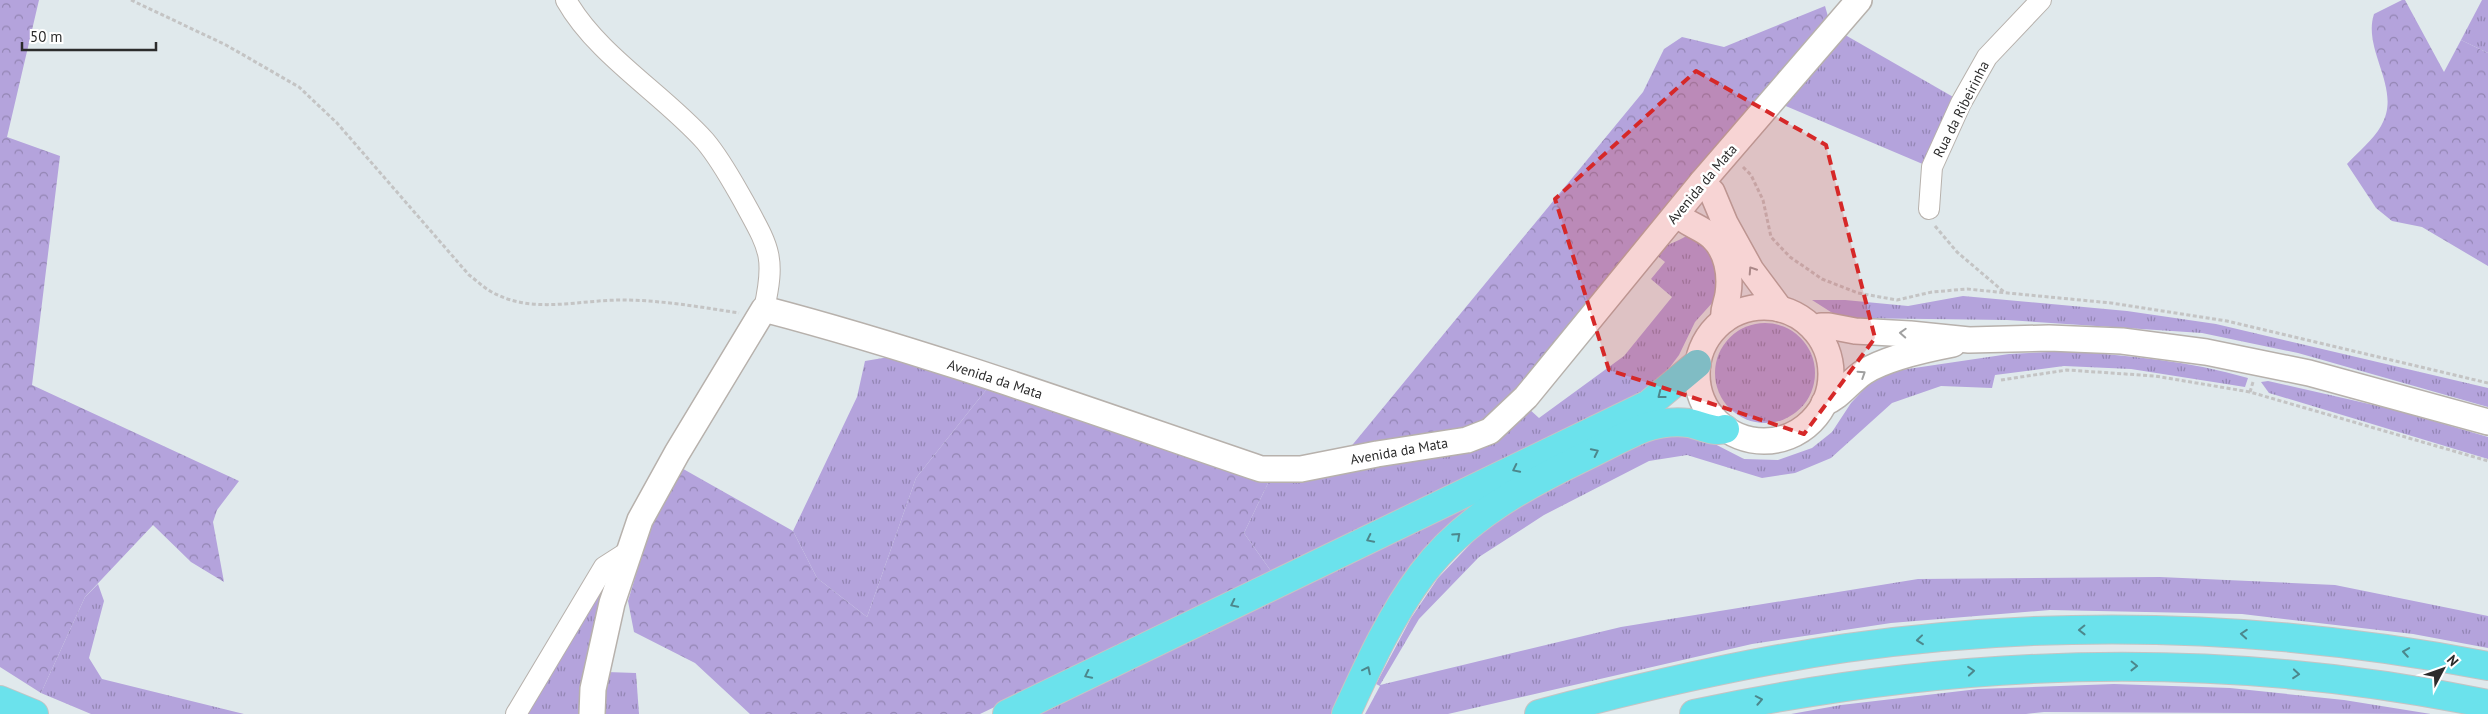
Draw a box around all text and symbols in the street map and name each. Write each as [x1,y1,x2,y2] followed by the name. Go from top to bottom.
[22,20,156,52] scale bar
[30,27,63,46] text: 50 m
[1929,58,1993,160] street label: Rua da Ribeirinha
[1663,140,1741,228] street label: Avenida da Mata
[1748,266,1758,275] one-way arrow
[1899,328,1907,339] one-way arrow
[945,355,1045,403] street label: Avenida da Mata
[1857,370,1866,380] one-way arrow
[1658,390,1667,398] one-way arrow
[1349,434,1449,468] street label: Avenida da Mata
[1590,448,1599,458] one-way arrow
[1512,463,1521,473] one-way arrow
[1366,533,1375,544] one-way arrow
[1451,533,1460,542] one-way arrow
[1231,598,1240,608] one-way arrow
[2077,625,2085,635] one-way arrow
[2240,628,2248,639] one-way arrow
[1915,634,1923,645] one-way arrow
[2418,644,2468,694] north arrow
[2401,647,2410,657] one-way arrow
[2443,651,2463,670] text: N
[2130,660,2138,671] one-way arrow
[1361,666,1371,675] one-way arrow
[1968,666,1976,677] one-way arrow
[1084,669,1093,679] one-way arrow
[2292,669,2300,680] one-way arrow
[1754,696,1763,706] one-way arrow

